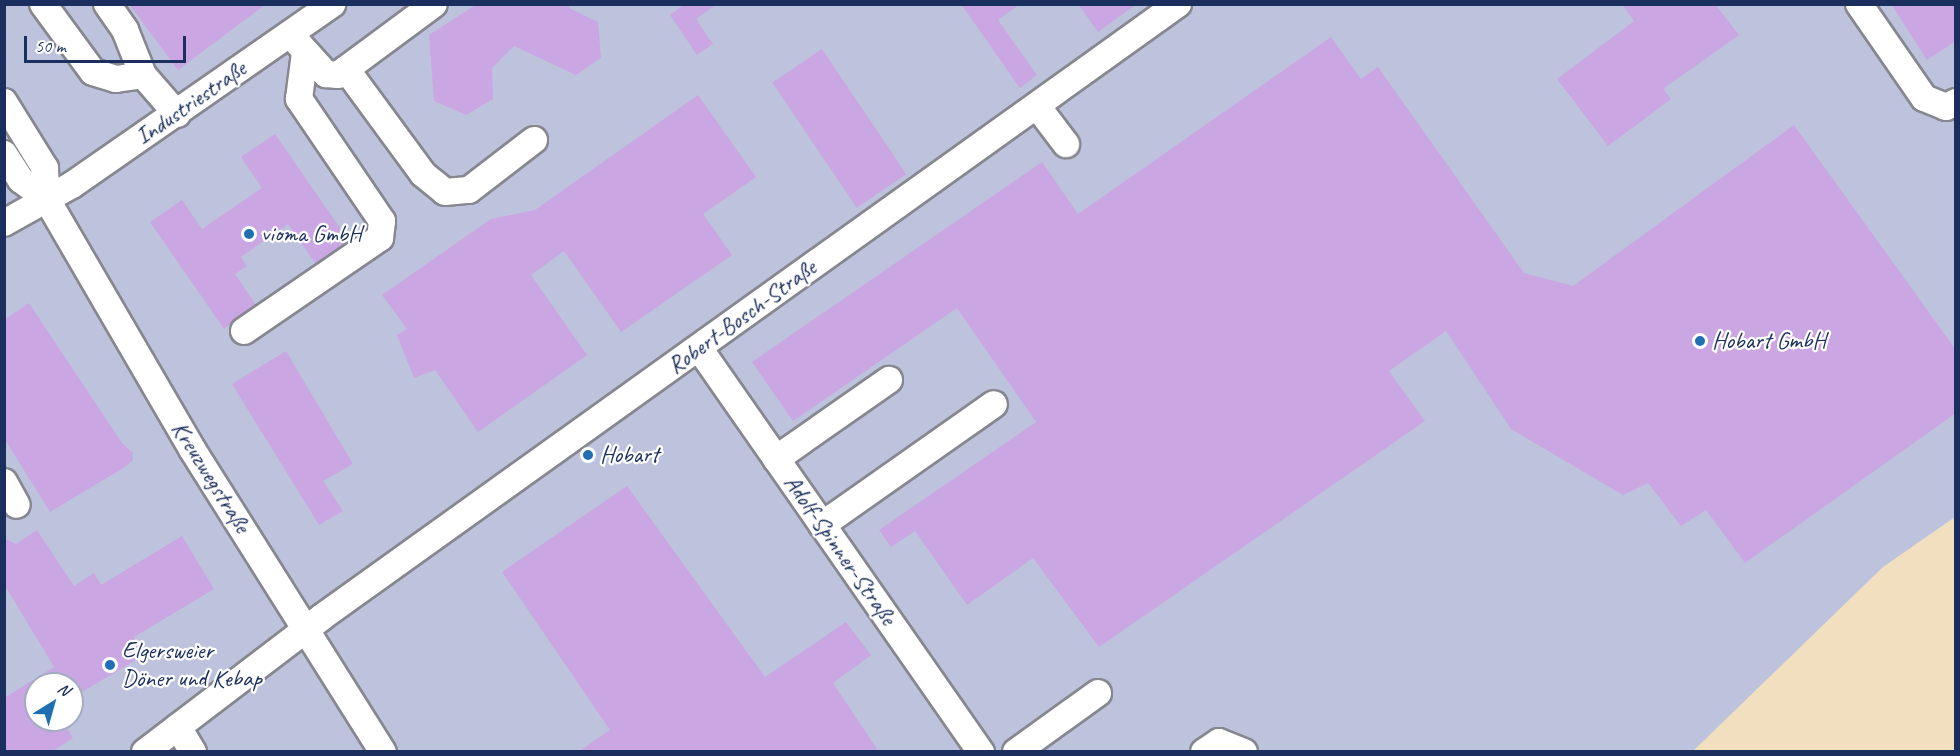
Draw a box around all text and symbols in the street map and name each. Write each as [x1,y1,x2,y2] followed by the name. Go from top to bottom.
[27,24,189,62] scale bar
[35,35,66,57] text: 50 m
[130,54,252,152] street label: Industriestraße
[261,220,362,248] place label: vioma GmbH
[242,227,256,241] marker: vioma GmbH
[662,253,822,381] street label: Robert-Bosch-Straße
[1712,327,1826,355] place label: Hobart GmbH
[1693,334,1707,348] marker: Hobart GmbH
[165,416,257,538] street label: Kreuzwegstraße
[600,441,659,469] place label: Hobart
[581,448,595,462] marker: Hobart
[778,469,902,631] street label: Adolf-Spinner-Straße
[122,637,260,693] place label: Elgersweier Döner und Kebap
[103,658,117,672] marker: Elgersweier Döner und Kebap
[24,672,84,732] north arrow
[54,678,74,700] text: N

